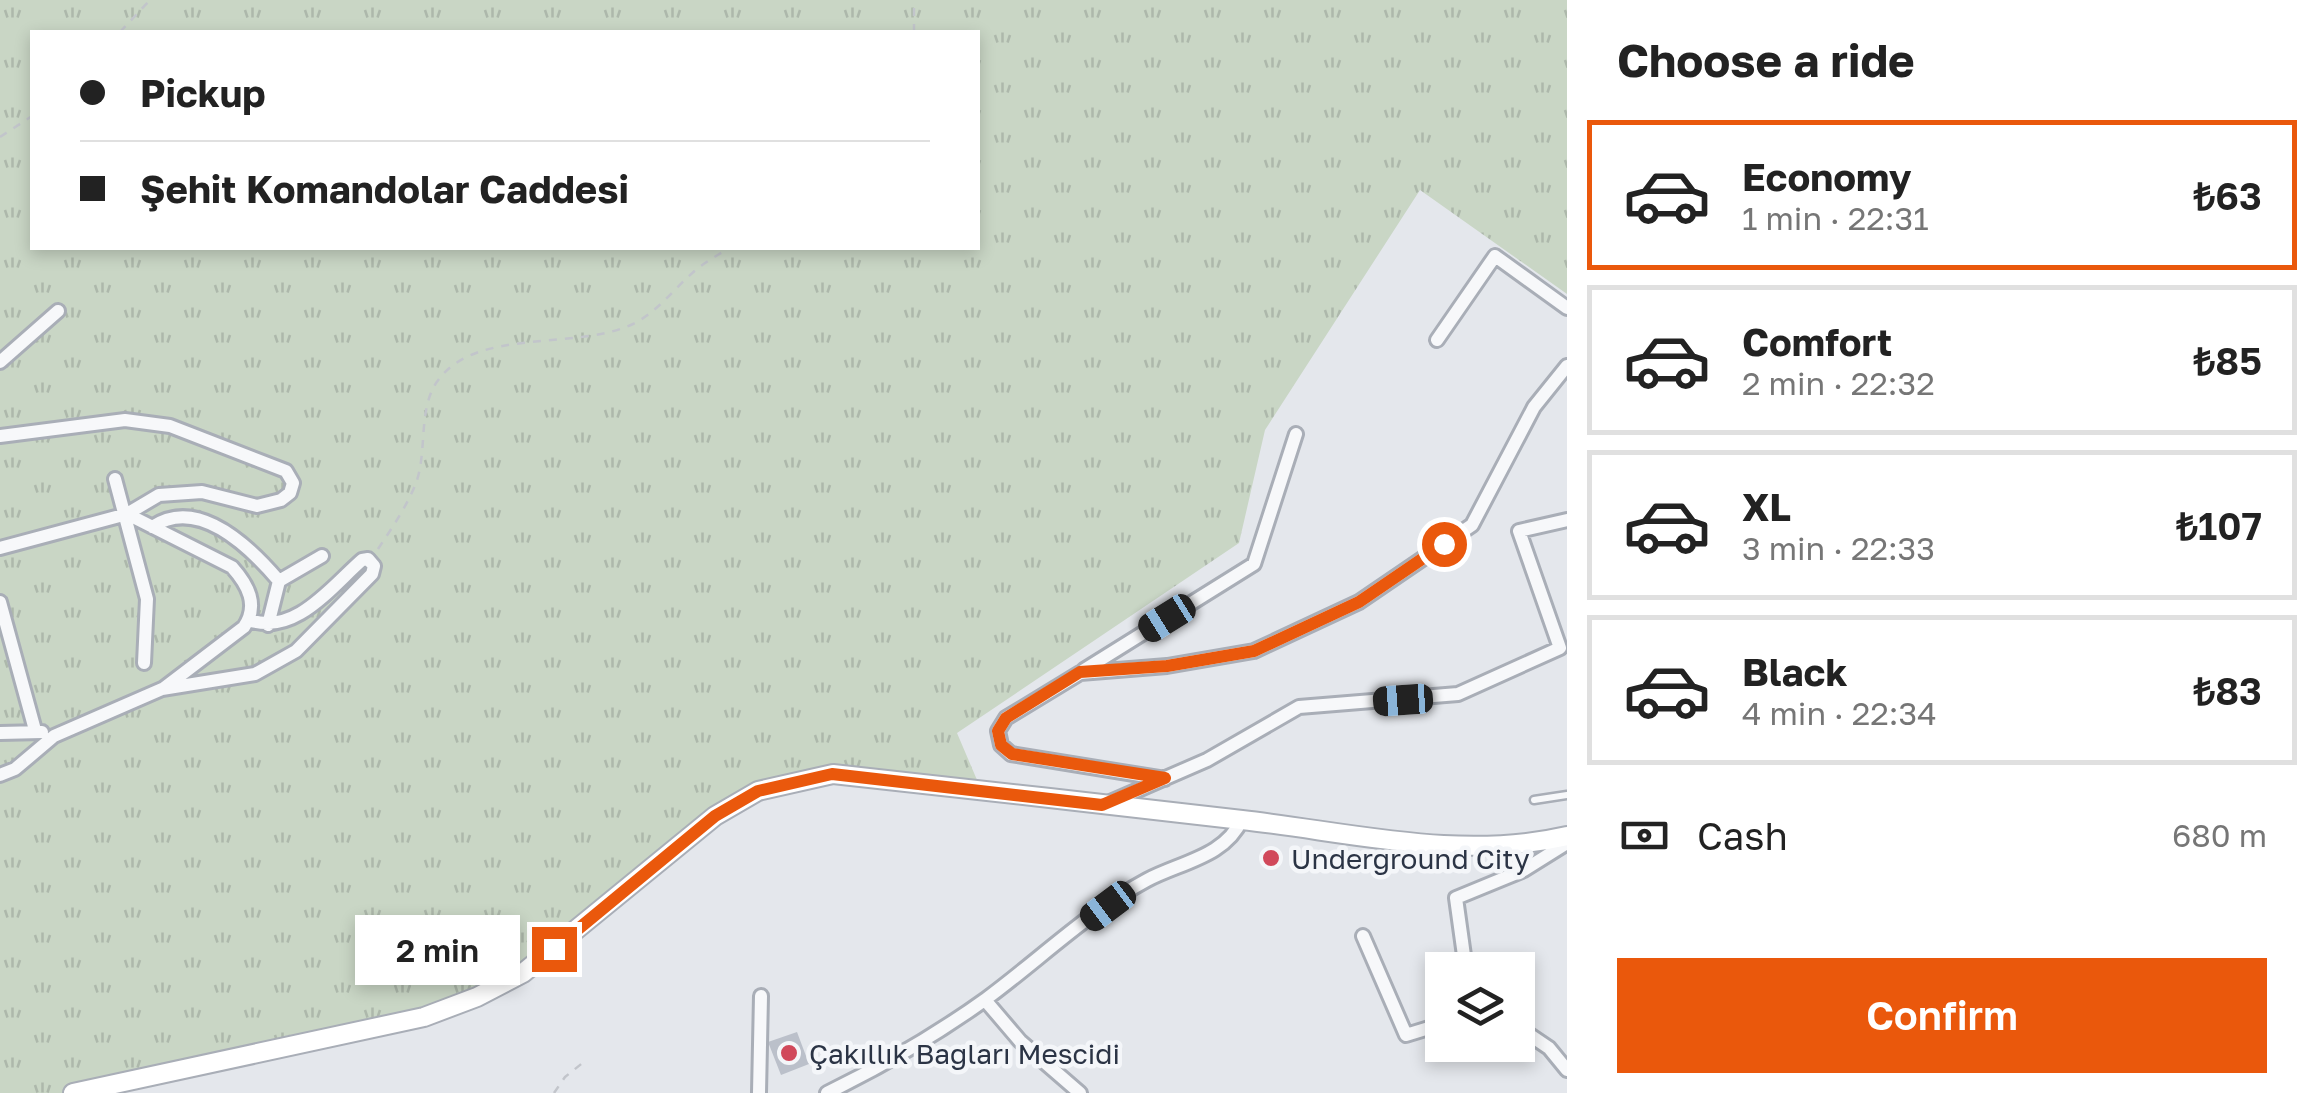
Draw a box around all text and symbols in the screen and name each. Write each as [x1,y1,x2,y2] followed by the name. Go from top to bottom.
[1617,33,1915,87] text: Choose a ride
[140,70,266,115] text: Pickup
[1622,150,1712,240] icon: car
[1742,154,1911,199] text: Economy
[140,166,629,211] text: Şehit Komandolar Caddesi
[2194,173,2262,218] text: ₺63
[1742,199,1929,237] text: 1 min · 22:31
[1622,315,1712,405] icon: car
[1742,319,1892,364] text: Comfort
[2194,338,2262,383] text: ₺85
[1742,364,1935,402] text: 2 min · 22:32
[1622,480,1712,570] icon: car
[1742,484,1791,529] text: XL
[2176,503,2262,548] text: ₺107
[1422,522,1467,567] route start
[1742,529,1935,567] text: 3 min · 22:33
[1134,589,1200,647] car
[1622,645,1712,735] icon: car
[1742,649,1847,694] text: Black
[2193,668,2262,713] text: ₺83
[1372,683,1434,717] car
[1742,694,1937,732] text: 4 min · 22:34
[1617,808,1672,863] icon: cash
[1697,813,1788,858] text: Cash
[2172,816,2267,854] text: 680 m
[1291,842,1530,875] place label: Underground City
[1260,847,1282,869] marker: Underground City
[1075,876,1141,936] car
[354,914,519,984] callout: 2 min
[532,927,577,972] route end
[396,931,479,969] text: 2 min
[1425,952,1535,1062] map controls
[1425,952,1535,1062] button: layers
[1617,958,2267,1073] button: Confirm
[809,1037,1120,1070] place label: Çakıllık Bağları Mescidi
[778,1042,800,1064] marker: Çakıllık Bağları Mescidi

